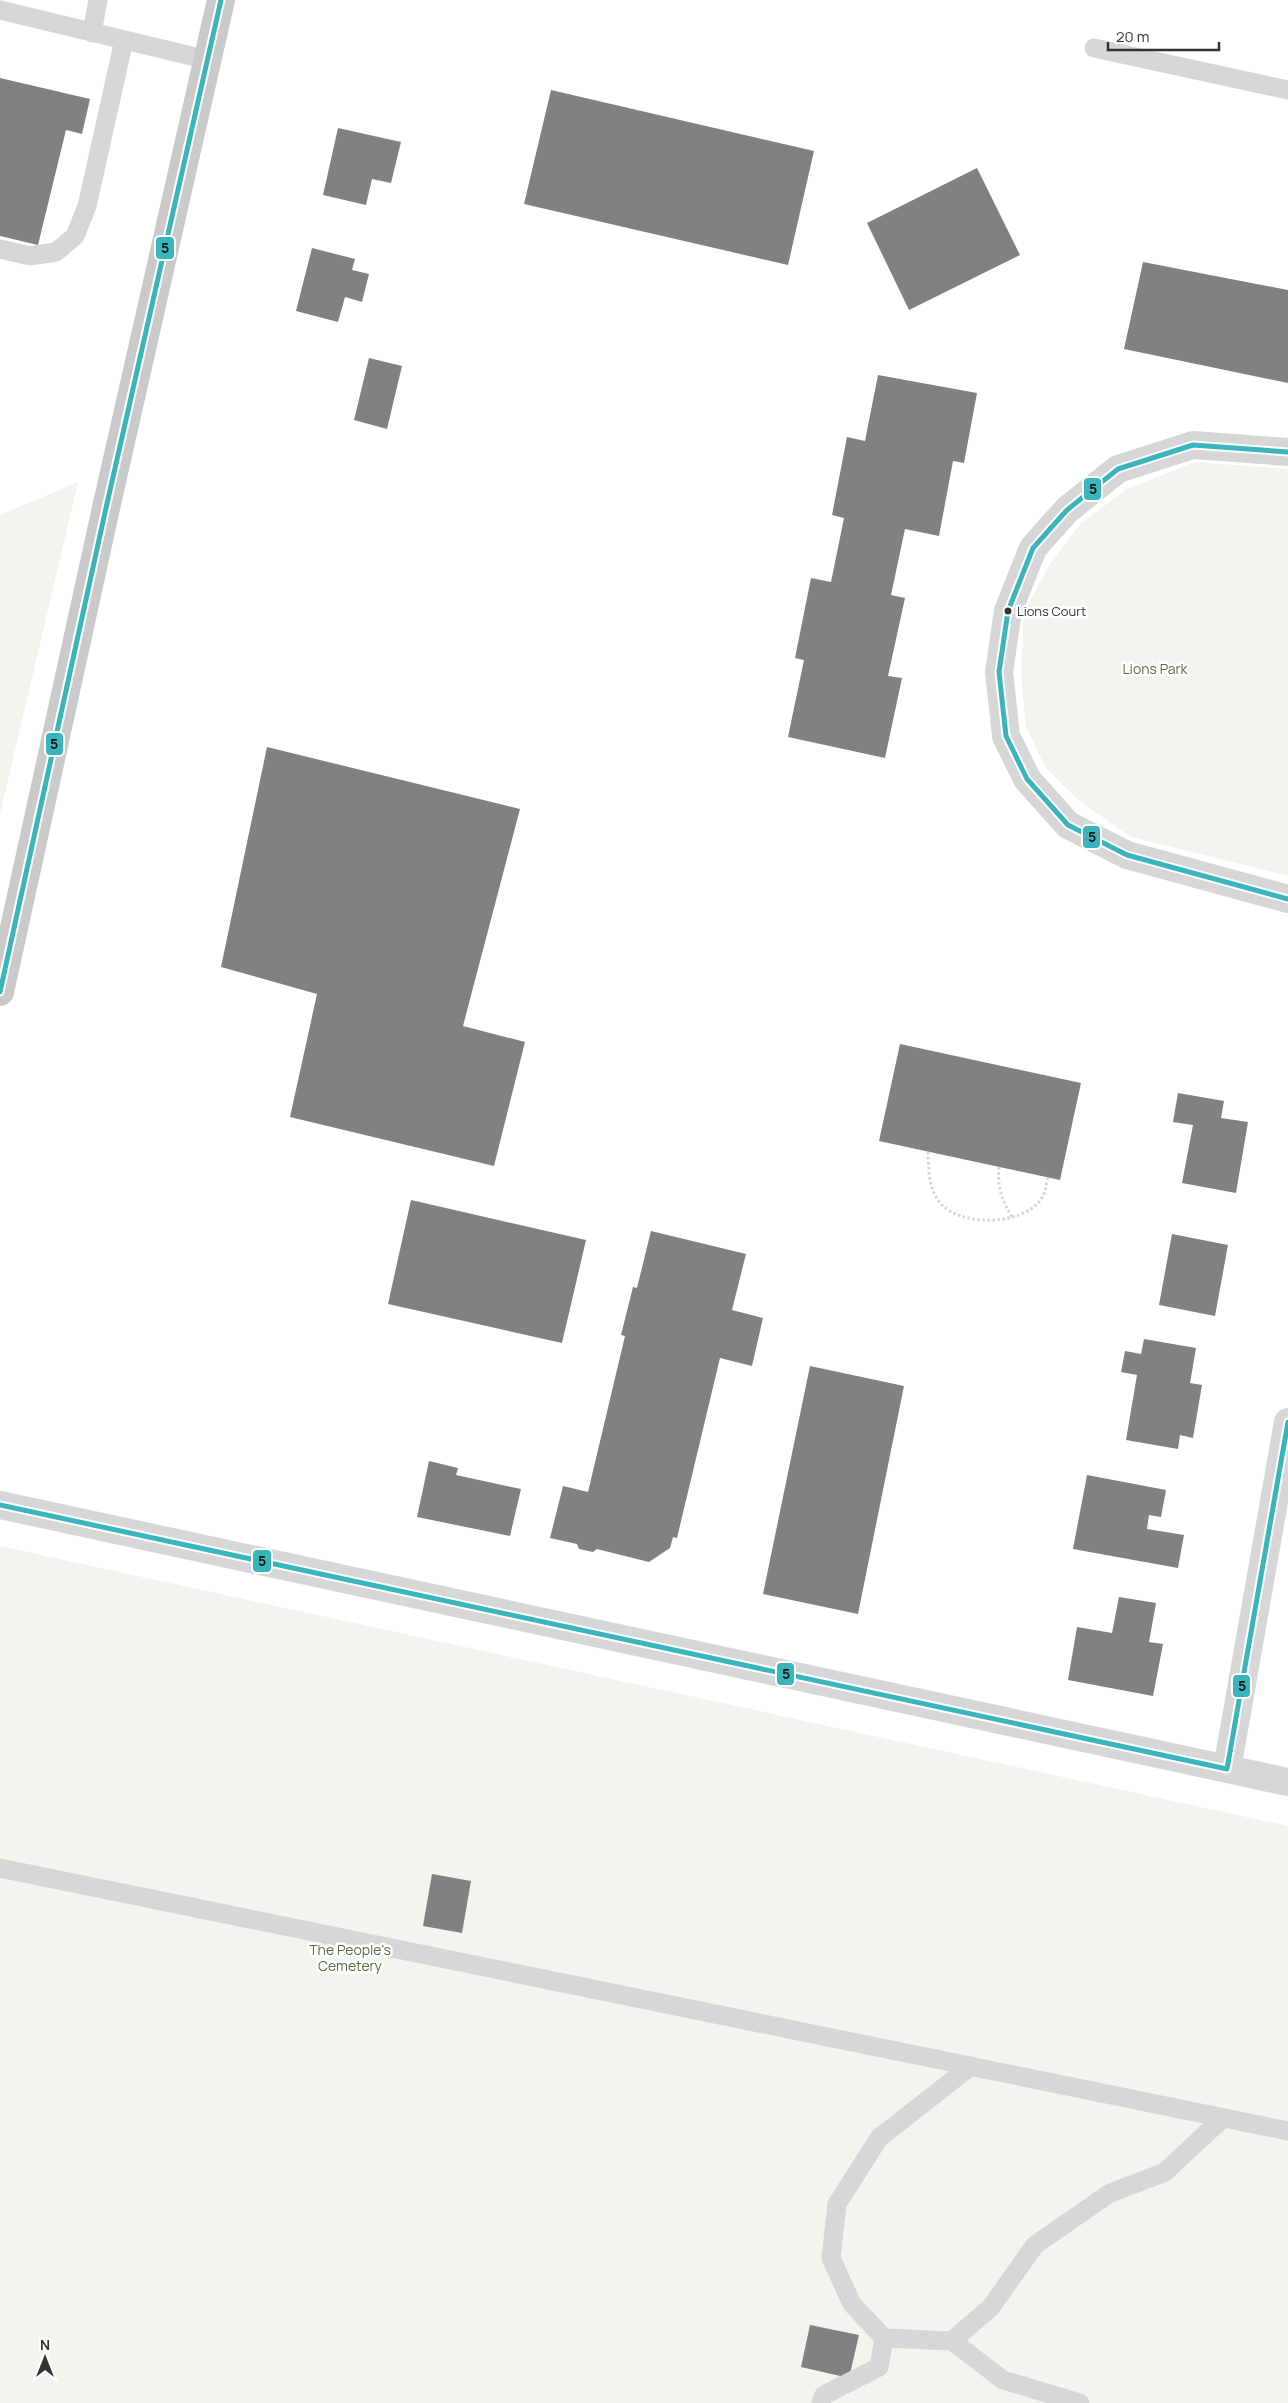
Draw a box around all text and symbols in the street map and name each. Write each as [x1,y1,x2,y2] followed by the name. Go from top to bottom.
[1108,20,1219,52] scale bar
[1116,26,1149,47] text: 20 m
[155,236,175,260] line badge: 5
[161,238,169,257] text: 5
[1083,477,1102,501] line badge: 5
[1089,479,1097,498] text: 5
[1017,602,1086,620] place label: Lions Court
[1003,606,1013,616] marker: Lions Court
[1122,659,1189,678] park label: Lions Park
[45,732,64,756] line badge: 5
[50,734,58,753] text: 5
[1082,825,1101,849] line badge: 5
[1088,827,1096,846] text: 5
[252,1549,272,1573] line badge: 5
[258,1551,266,1570] text: 5
[776,1662,795,1686] line badge: 5
[782,1664,790,1683] text: 5
[1232,1674,1251,1698] line badge: 5
[1238,1676,1246,1695] text: 5
[309,1940,391,1975] park label: The People's Cemetery
[20,2333,70,2383] north arrow
[40,2335,50,2354] text: N

